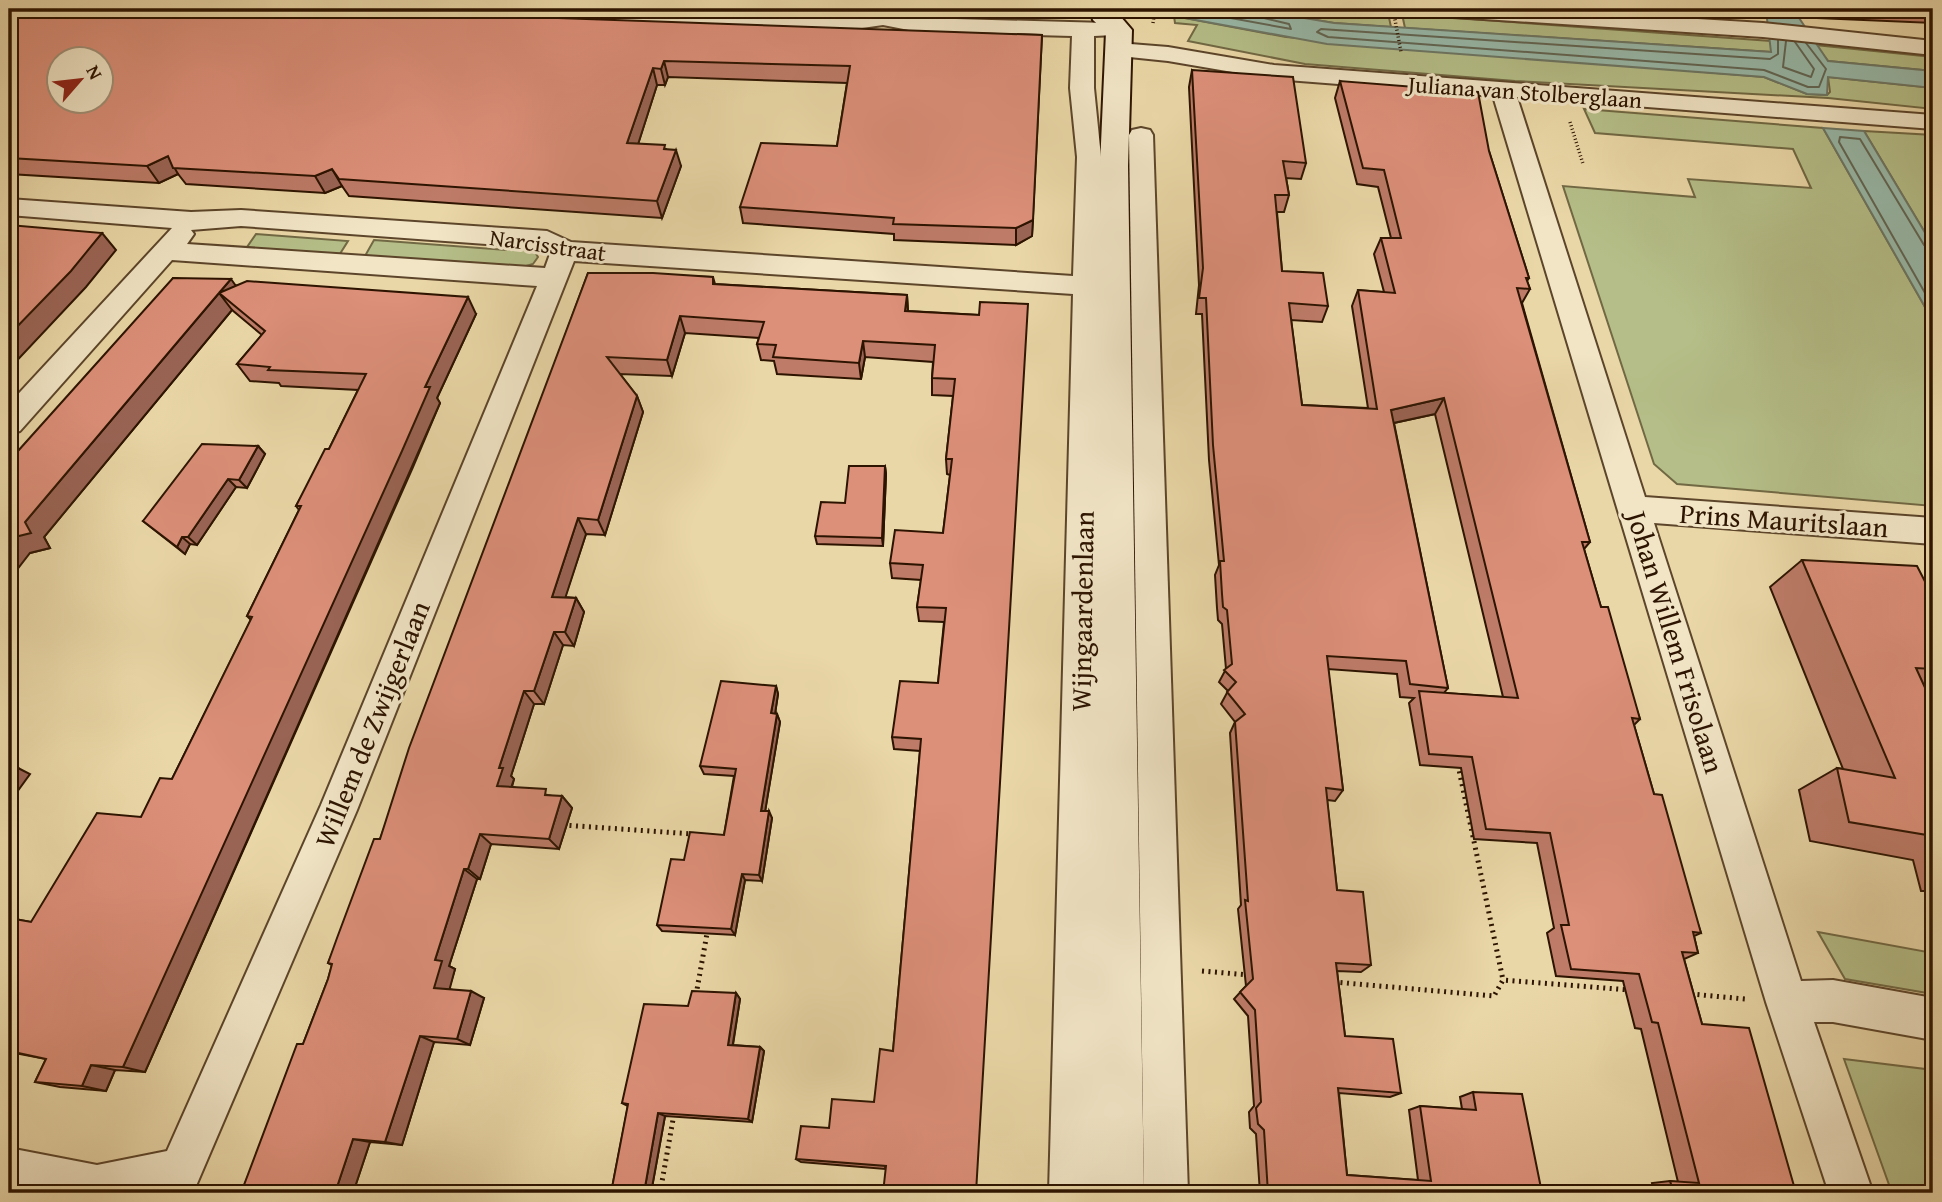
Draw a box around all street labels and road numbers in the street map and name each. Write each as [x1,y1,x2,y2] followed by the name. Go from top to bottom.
[1404,67,1643,116] street label: Juliana van Stolberglaan
[488,220,608,269] street label: Narcisstraat
[1678,492,1890,547] street label: Prins Mauritslaan
[1616,503,1736,778] street label: Johan Willem Frisolaan
[1059,510,1104,712] street label: Wijngaardenlaan
[303,594,440,853] street label: Willem de Zwijgerlaan

